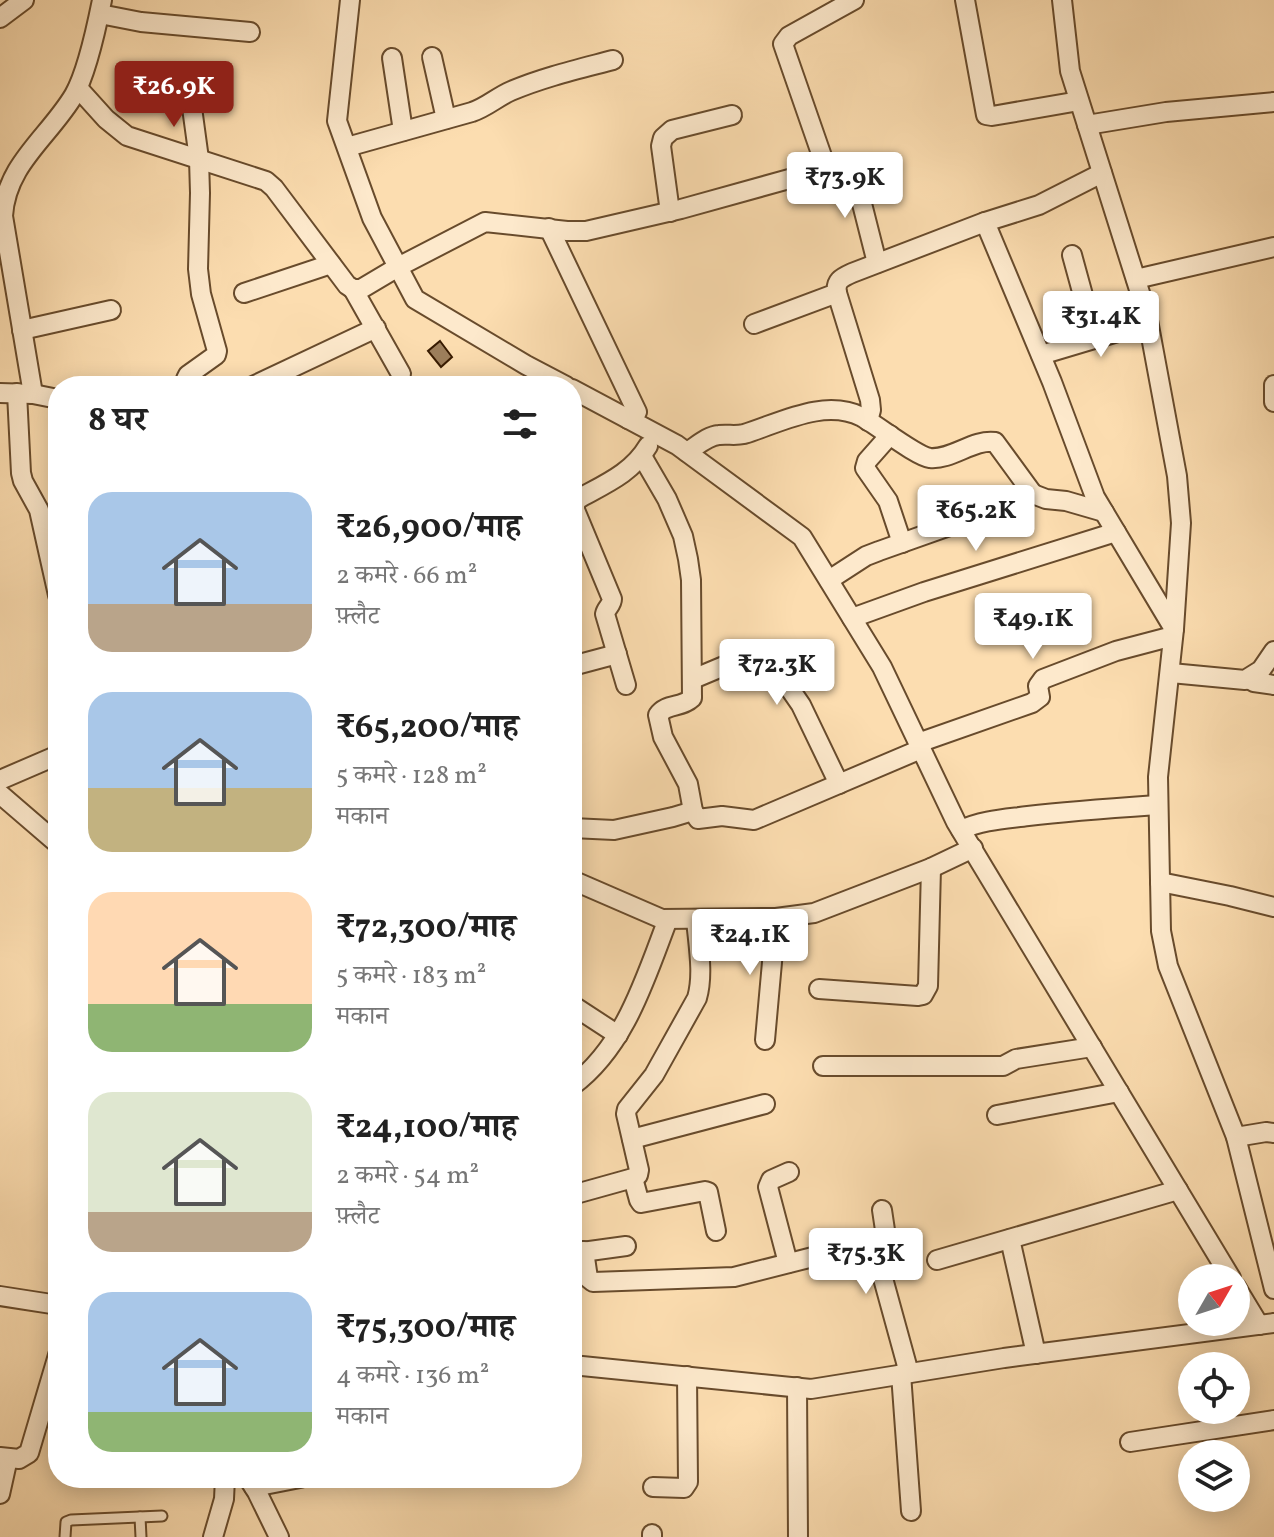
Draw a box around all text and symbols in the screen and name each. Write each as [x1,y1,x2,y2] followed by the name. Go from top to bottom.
[109,61,239,129] pin: ₹26.9K
[133,69,215,105] text: ₹26.9K
[780,152,910,220] pin: ₹73.9K
[805,160,885,196] text: ₹73.9K
[1036,291,1166,359] pin: ₹31.4K
[1061,299,1141,335] text: ₹31.4K
[88,398,147,445] text: 8 घर
[498,402,542,446] icon: filters
[911,485,1041,553] pin: ₹65.2K
[936,493,1016,529] text: ₹65.2K
[336,505,521,552] text: ₹26,900/माह
[152,524,248,620] icon: home
[336,558,477,594] text: 2 कमरे · 66 m²
[968,593,1098,661] pin: ₹49.1K
[336,599,379,635] text: फ़्लैट
[993,601,1073,637] text: ₹49.1K
[712,639,842,707] pin: ₹72.3K
[737,647,817,683] text: ₹72.3K
[336,705,518,752] text: ₹65,200/माह
[152,724,248,820] icon: home
[336,758,487,794] text: 5 कमरे · 128 m²
[336,799,389,835] text: मकान
[336,905,516,952] text: ₹72,300/माह
[685,909,815,977] pin: ₹24.1K
[710,917,790,953] text: ₹24.1K
[152,924,248,1020] icon: home
[336,958,486,994] text: 5 कमरे · 183 m²
[336,999,389,1035] text: मकान
[336,1105,517,1152] text: ₹24,100/माह
[152,1124,248,1220] icon: home
[336,1158,479,1194] text: 2 कमरे · 54 m²
[336,1199,379,1235] text: फ़्लैट
[801,1228,931,1296] pin: ₹75.3K
[827,1236,905,1272] text: ₹75.3K
[1178,1264,1250,1336] north arrow
[1178,1264,1250,1512] map controls
[336,1305,515,1352] text: ₹75,300/माह
[152,1324,248,1420] icon: home
[1178,1352,1250,1424] button: locate
[336,1358,489,1394] text: 4 कमरे · 136 m²
[336,1399,389,1435] text: मकान
[1178,1440,1250,1512] button: layers

